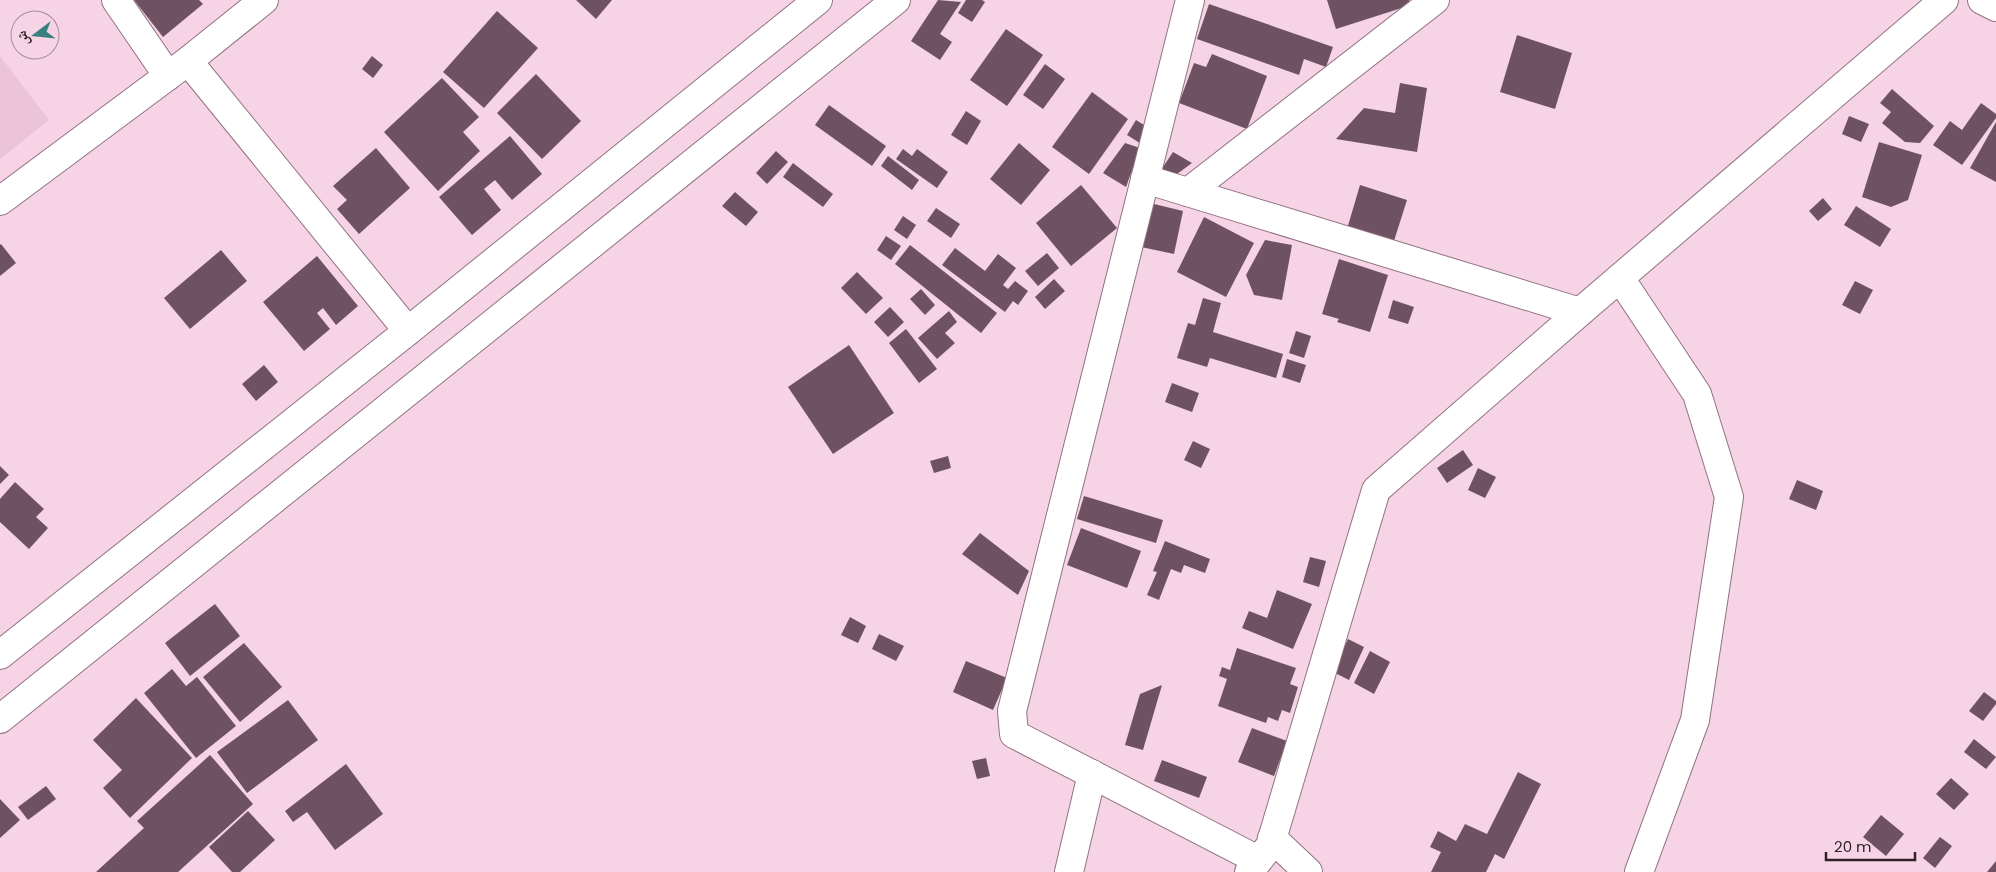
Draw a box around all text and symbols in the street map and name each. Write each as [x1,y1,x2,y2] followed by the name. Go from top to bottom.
[10,10,60,60] north arrow
[11,29,34,48] text: ش
[1826,830,1915,862] scale bar
[1834,836,1872,857] text: 20 m

